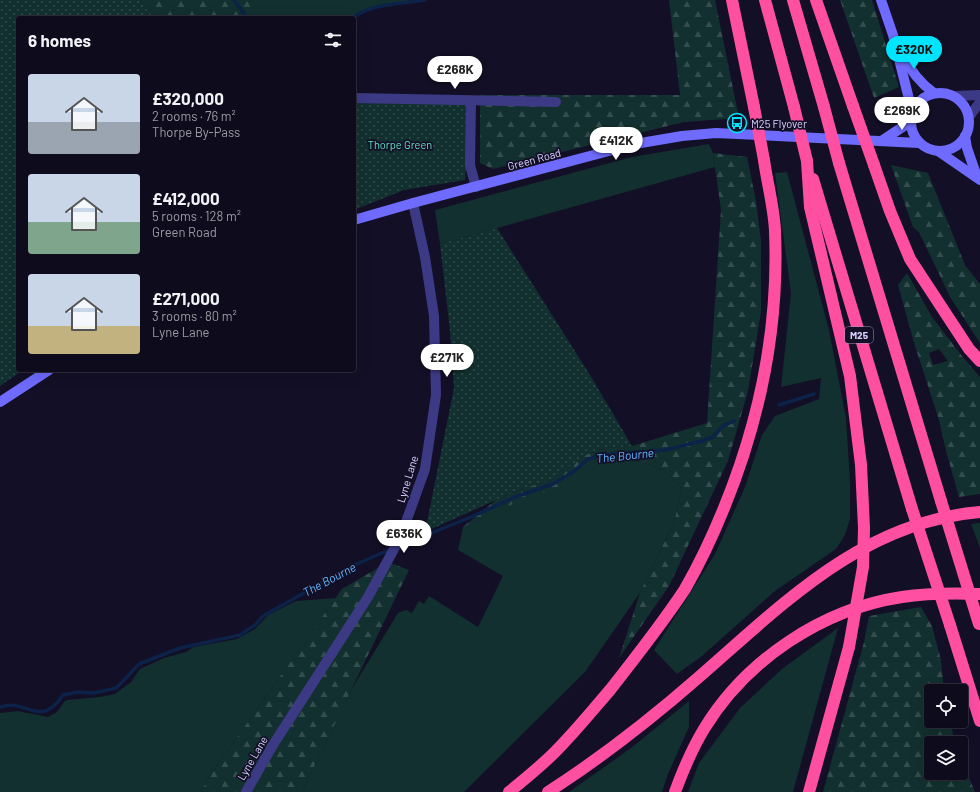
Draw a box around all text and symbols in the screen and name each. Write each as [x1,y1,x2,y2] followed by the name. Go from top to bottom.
[322,29,344,51] icon: filters
[28,30,91,50] text: 6 homes
[886,36,942,70] pin: £320K
[895,41,933,57] text: £320K
[427,56,483,90] pin: £268K
[436,61,474,77] text: £268K
[152,88,224,108] text: £320,000
[60,90,108,138] icon: home
[874,97,930,131] pin: £269K
[883,102,921,118] text: £269K
[152,108,236,124] text: 2 rooms · 76 m²
[726,112,748,134] bus stop icon: M25 Flyover
[751,117,807,130] place label: M25 Flyover
[152,124,240,140] text: Thorpe By-Pass
[588,127,644,161] pin: £412K
[599,132,633,148] text: £412K
[368,138,432,151] park label: Thorpe Green
[506,146,562,172] street label: Green Road
[152,188,220,208] text: £412,000
[60,190,108,238] icon: home
[152,208,241,224] text: 5 rooms · 128 m²
[152,224,217,240] text: Green Road
[152,288,220,308] text: £271,000
[60,290,108,338] icon: home
[152,308,237,324] text: 3 rooms · 80 m²
[152,324,210,340] text: Lyne Lane
[845,327,873,343] road number: M25
[419,344,475,378] pin: £271K
[430,349,464,365] text: £271K
[595,445,655,465] water label: The Bourne
[394,454,420,504] street label: Lyne Lane
[376,520,432,554] pin: £636K
[385,525,423,541] text: £636K
[300,559,358,599] water label: The Bourne
[924,684,968,780] map controls
[924,684,968,728] button: locate
[234,734,270,782] street label: Lyne Lane
[924,736,968,780] button: layers

